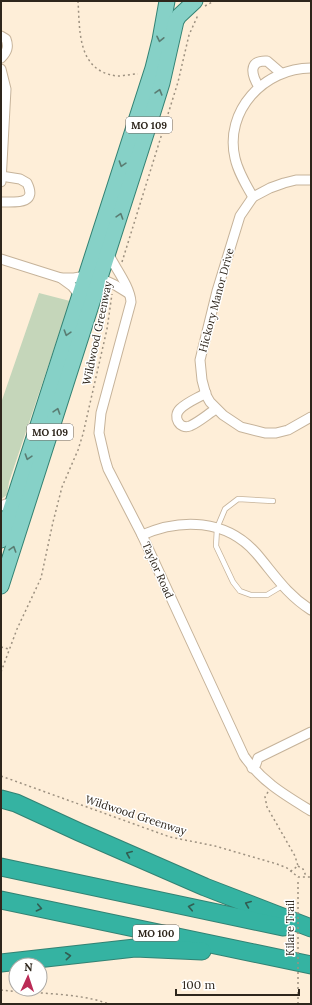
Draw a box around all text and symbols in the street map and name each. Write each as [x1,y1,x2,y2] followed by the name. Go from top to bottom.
[156,36,164,42] one-way arrow
[154,89,163,96] one-way arrow
[126,117,172,133] road number: MO 109
[118,160,127,167] one-way arrow
[115,213,124,220] one-way arrow
[195,246,237,354] street label: Hickory Manor Drive
[79,280,115,386] street label: Wildwood Greenway
[64,330,72,337] one-way arrow
[52,408,61,415] one-way arrow
[27,424,73,440] road number: MO 109
[24,453,33,460] one-way arrow
[139,539,177,601] street label: Taylor Road
[8,545,17,552] one-way arrow
[83,792,189,838] street label: Wildwood Greenway
[125,851,133,859] one-way arrow
[283,900,297,956] street label: Kilare Trail
[245,901,252,909] one-way arrow
[36,903,42,912] one-way arrow
[187,904,194,912] one-way arrow
[133,925,179,941] road number: MO 100
[65,952,71,961] one-way arrow
[8,957,48,997] north arrow
[24,960,34,974] text: N
[176,971,299,997] scale bar
[182,977,215,992] text: 100 m

